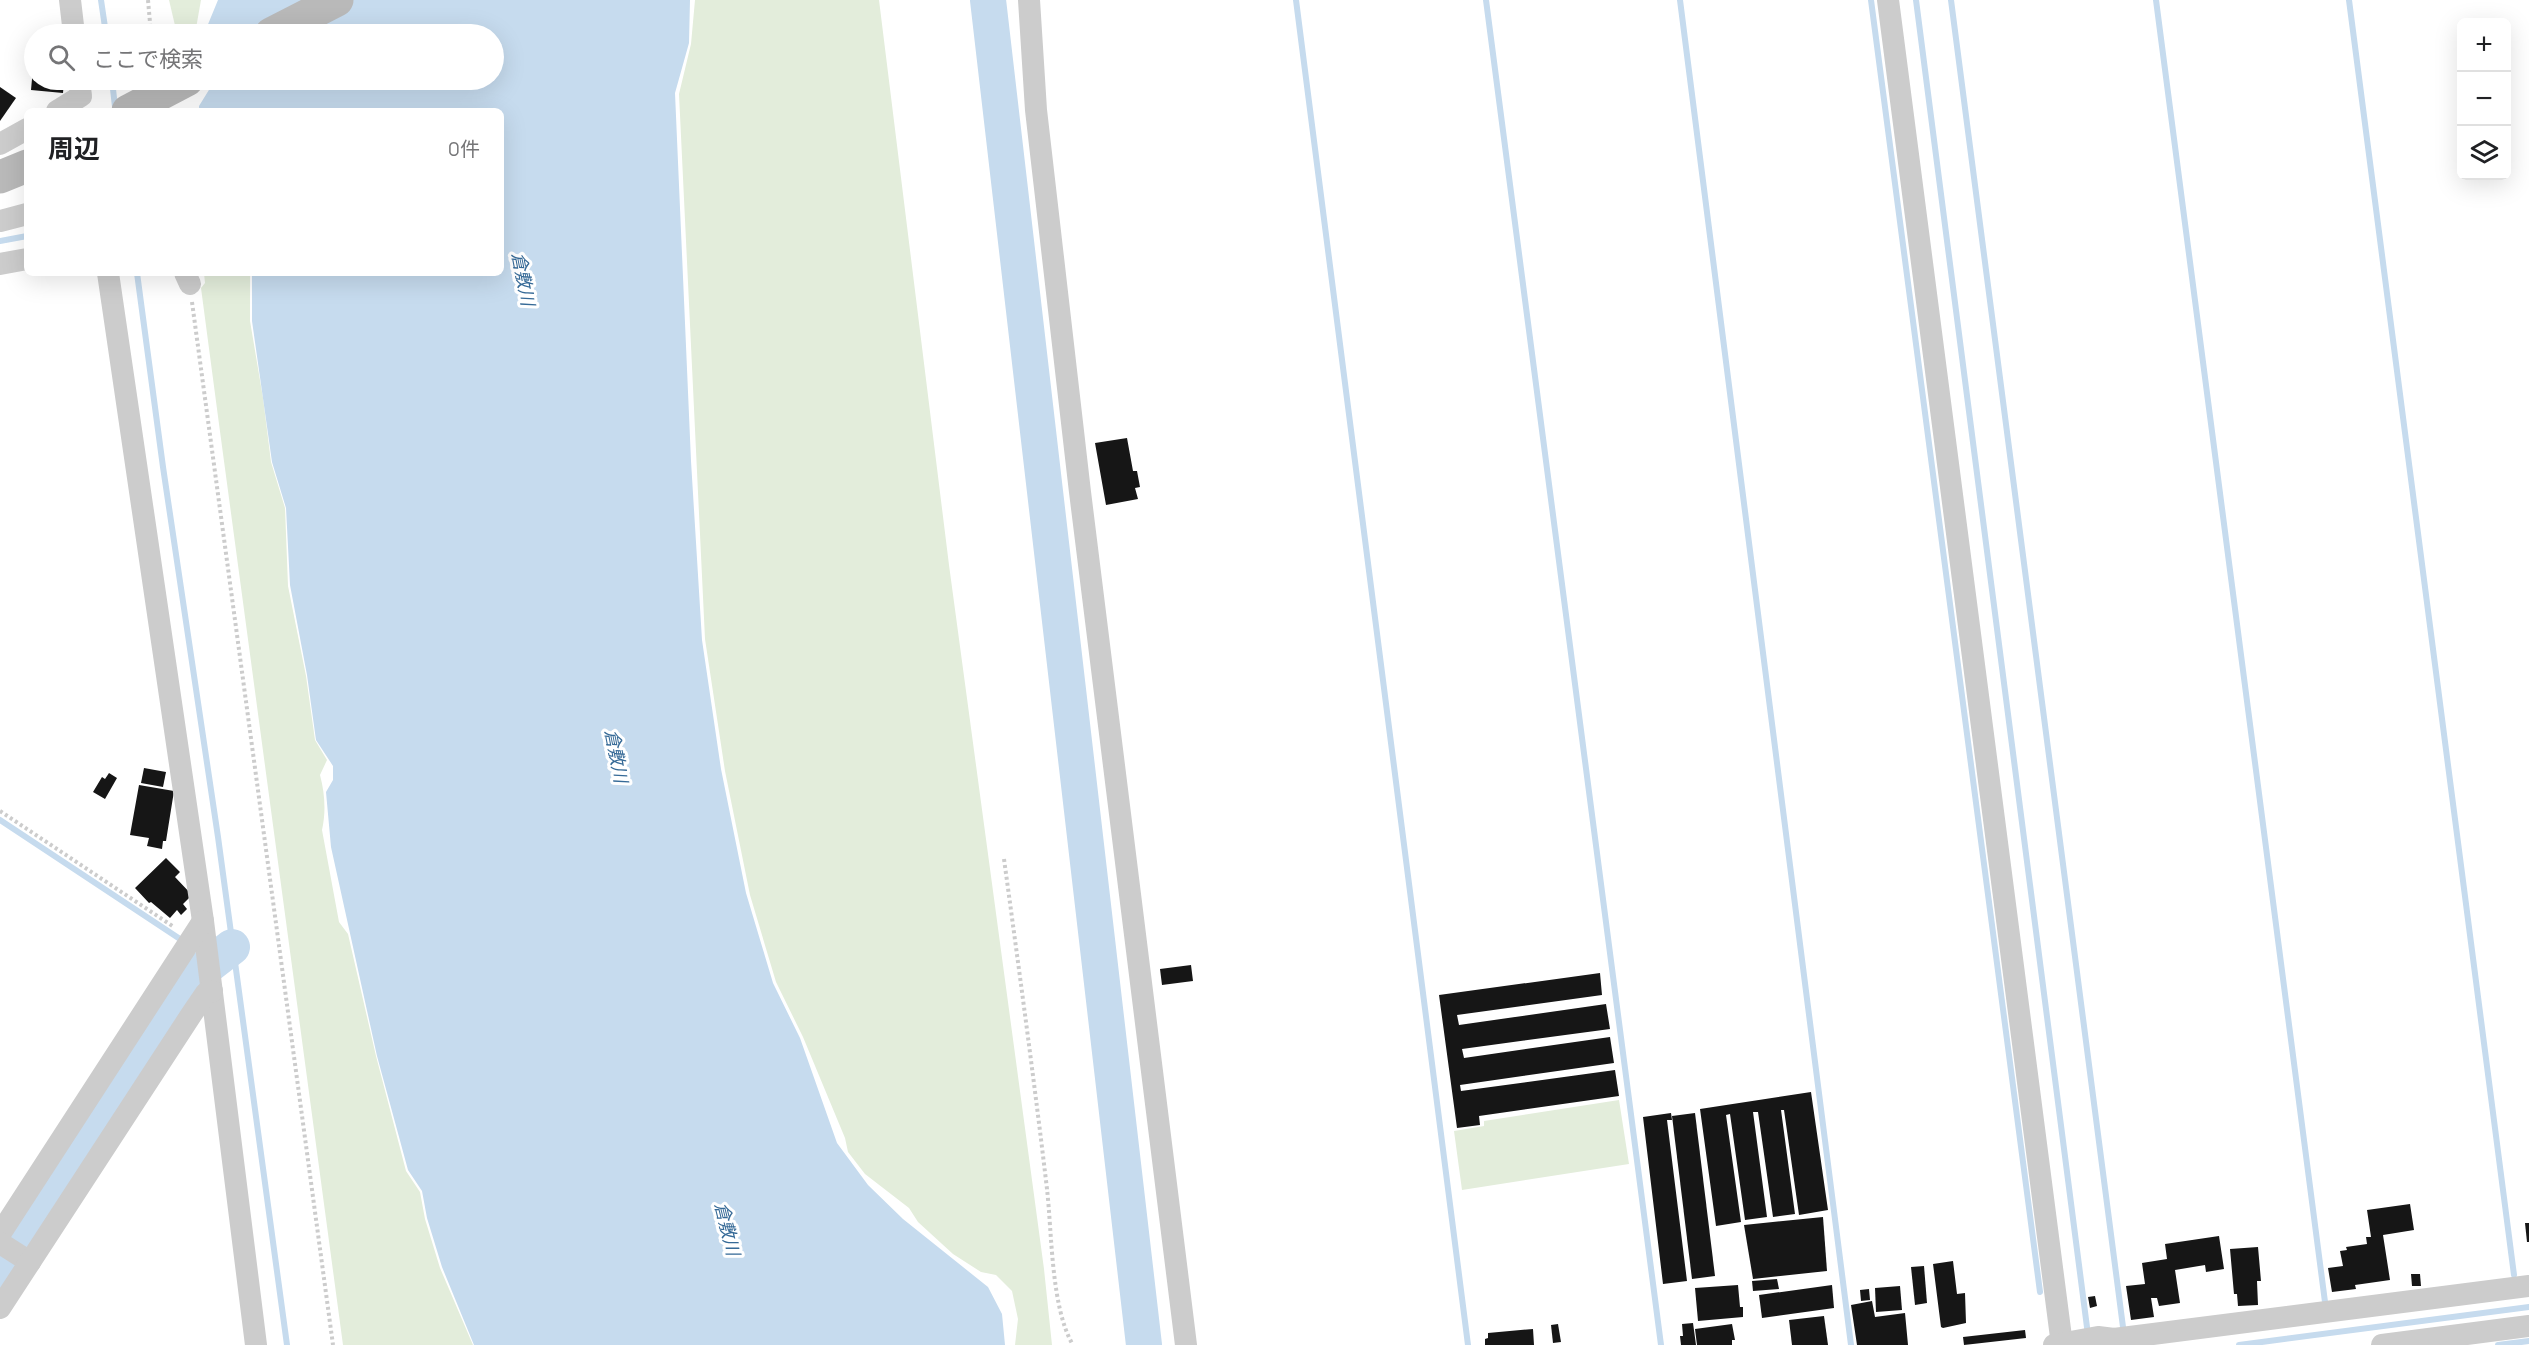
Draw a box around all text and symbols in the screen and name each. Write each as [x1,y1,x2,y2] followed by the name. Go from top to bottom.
[2457,18,2511,180] map controls
[2457,18,2511,72] button: +
[24,24,504,90] search box
[45,41,78,74] icon: search
[93,44,203,74] text: ここで検索
[2457,72,2511,126] button: −
[2457,126,2511,180] button: layers
[48,130,100,166] text: 周辺
[448,135,480,162] text: 0件
[507,250,541,310] water label: 倉敷川
[600,727,634,787] water label: 倉敷川
[710,1200,747,1260] water label: 倉敷川

